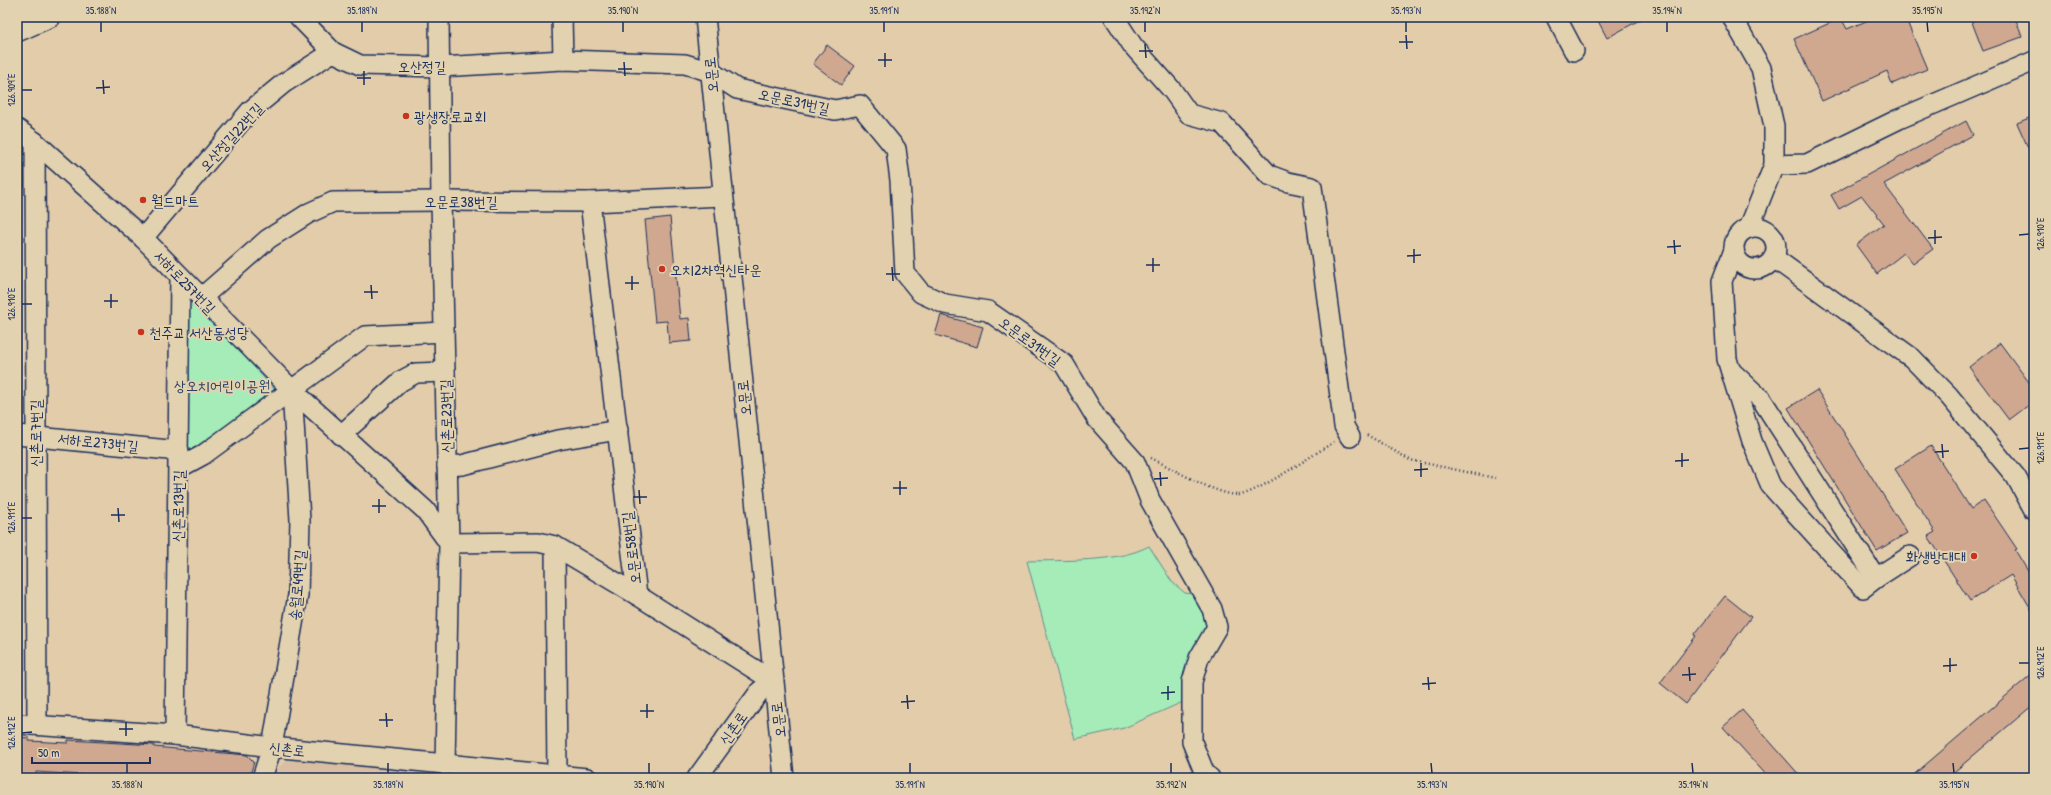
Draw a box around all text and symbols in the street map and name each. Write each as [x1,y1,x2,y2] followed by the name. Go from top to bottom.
[86,4,116,17] text: 35.188°N
[347,4,377,17] text: 35.189°N
[608,4,638,17] text: 35.190°N
[869,4,899,17] text: 35.191°N
[1130,4,1160,17] text: 35.192°N
[1391,4,1421,17] text: 35.193°N
[1652,4,1682,17] text: 35.194°N
[1912,4,1942,17] text: 35.195°N
[398,56,446,77] street label: 오산정길
[699,56,723,94] street label: 오문로
[5,73,18,107] text: 126.909°E
[756,83,832,119] street label: 오문로31번길
[194,98,268,176] street label: 오산정길22번길
[414,106,486,127] place label: 광생장로교회
[401,111,411,121] marker: 광생장로교회
[151,190,199,211] place label: 월드마트
[424,191,498,212] street label: 오문로38번길
[138,195,148,205] marker: 월드마트
[2034,217,2047,250] text: 126.910°E
[149,246,221,318] street label: 서하로257번길
[670,259,762,280] place label: 오치2차혁신타운
[657,264,667,274] marker: 오치2차혁신타운
[5,287,18,320] text: 126.910°E
[994,311,1066,371] street label: 오문로31번길
[149,322,249,343] place label: 천주교 서산동성당
[136,327,146,337] marker: 천주교 서산동성당
[174,375,270,396] park label: 상오치어린이공원
[435,379,457,453] street label: 신촌로23번길
[732,379,756,417] street label: 오문로
[25,399,46,467] street label: 신촌로7번길
[56,427,140,457] street label: 서하로273번길
[2034,431,2047,464] text: 126.911°E
[167,470,189,542] street label: 신촌로13번길
[5,501,18,534] text: 126.911°E
[616,510,646,586] street label: 오문로58번길
[1906,546,1966,567] place label: 화생방대대
[283,548,311,622] street label: 송월로49번길
[1969,551,1979,561] marker: 화생방대대
[2034,646,2047,680] text: 126.912°E
[765,701,791,739] street label: 오문로
[714,707,752,749] street label: 신촌로
[5,716,18,750] text: 126.912°E
[268,737,306,761] street label: 신촌로
[32,739,150,765] scale bar
[38,744,59,761] text: 50 m
[112,778,142,791] text: 35.188°N
[373,778,403,791] text: 35.189°N
[634,778,664,791] text: 35.190°N
[895,778,925,791] text: 35.191°N
[1156,778,1186,791] text: 35.192°N
[1417,778,1447,791] text: 35.193°N
[1678,778,1708,791] text: 35.194°N
[1939,778,1969,791] text: 35.195°N

